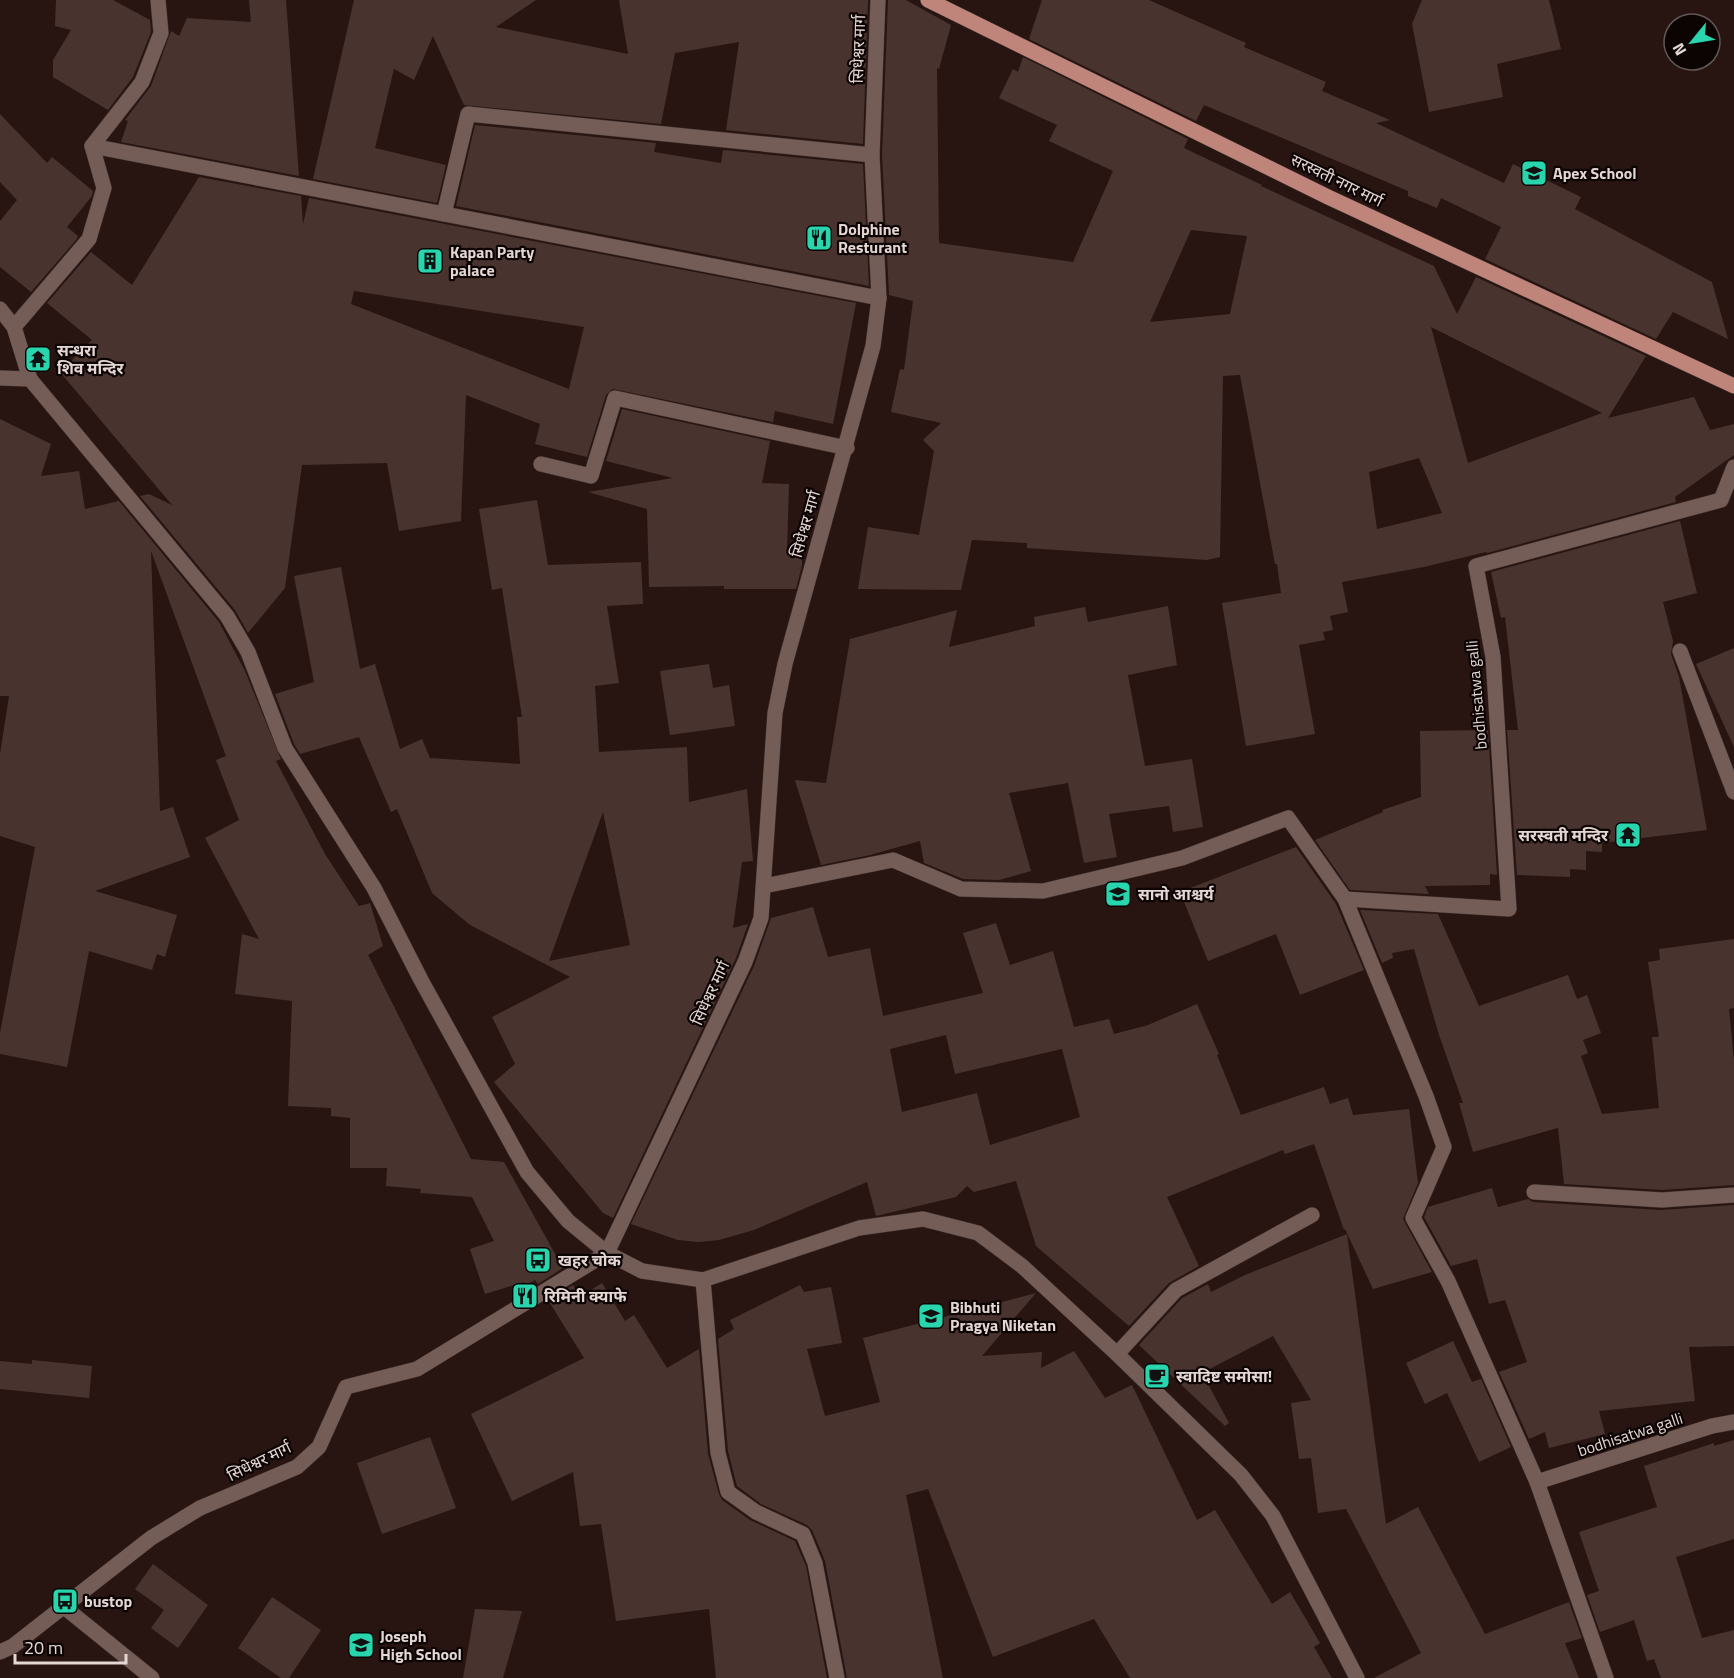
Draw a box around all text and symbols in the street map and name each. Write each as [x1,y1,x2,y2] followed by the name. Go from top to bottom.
[1662,12,1722,72] north arrow
[845,13,871,84] street label: सिधेश्वर मार्ग
[1666,39,1692,60] text: N
[1287,147,1388,213] street label: सरस्वती नगर मार्ग
[1519,158,1549,188] school or university icon: Apex School
[1553,161,1637,185] place label: Apex School
[838,217,907,259] place label: Dolphine Resturant
[804,223,834,253] restaurant icon: Dolphine Resturant
[450,240,534,282] place label: Kapan Party palace
[415,246,445,276] building icon: Kapan Party palace
[57,338,124,380] place label: सन्धरा शिव मन्दिर
[23,344,53,374] temple icon: सन्धरा शिव मन्दिर
[784,487,826,560] street label: सिधेश्वर मार्ग
[1459,640,1493,750] street label: bodhisatwa galli
[1613,820,1643,850] temple icon: सरस्वती मन्दिर
[1518,823,1609,847] place label: सरस्वती मन्दिर
[1103,879,1133,909] school or university icon: सानो आश्चर्य
[1138,882,1215,906] place label: सानो आश्चर्य
[685,956,736,1029] street label: सिधेश्वर मार्ग
[523,1245,553,1275] bus stop icon: खहर चोक
[558,1248,621,1272] place label: खहर चोक
[510,1281,540,1311] restaurant icon: रिमिनी क्याफे
[544,1284,627,1308] place label: रिमिनी क्याफे
[950,1295,1056,1337] place label: Bibhuti Pragya Niketan
[916,1301,946,1331] school or university icon: Bibhuti Pragya Niketan
[1142,1361,1172,1391] cafe icon: स्वादिष्ट समोसा!
[1176,1364,1272,1388] place label: स्वादिष्ट समोसा!
[1574,1406,1686,1462] street label: bodhisatwa galli
[223,1435,296,1487] street label: सिधेश्वर मार्ग
[50,1586,80,1616] bus stop icon: bustop
[84,1589,132,1613] place label: bustop
[380,1624,462,1666] place label: Joseph High School
[15,1627,126,1665] scale bar
[346,1630,376,1660] school or university icon: Joseph High School
[24,1634,63,1661] text: 20 m

